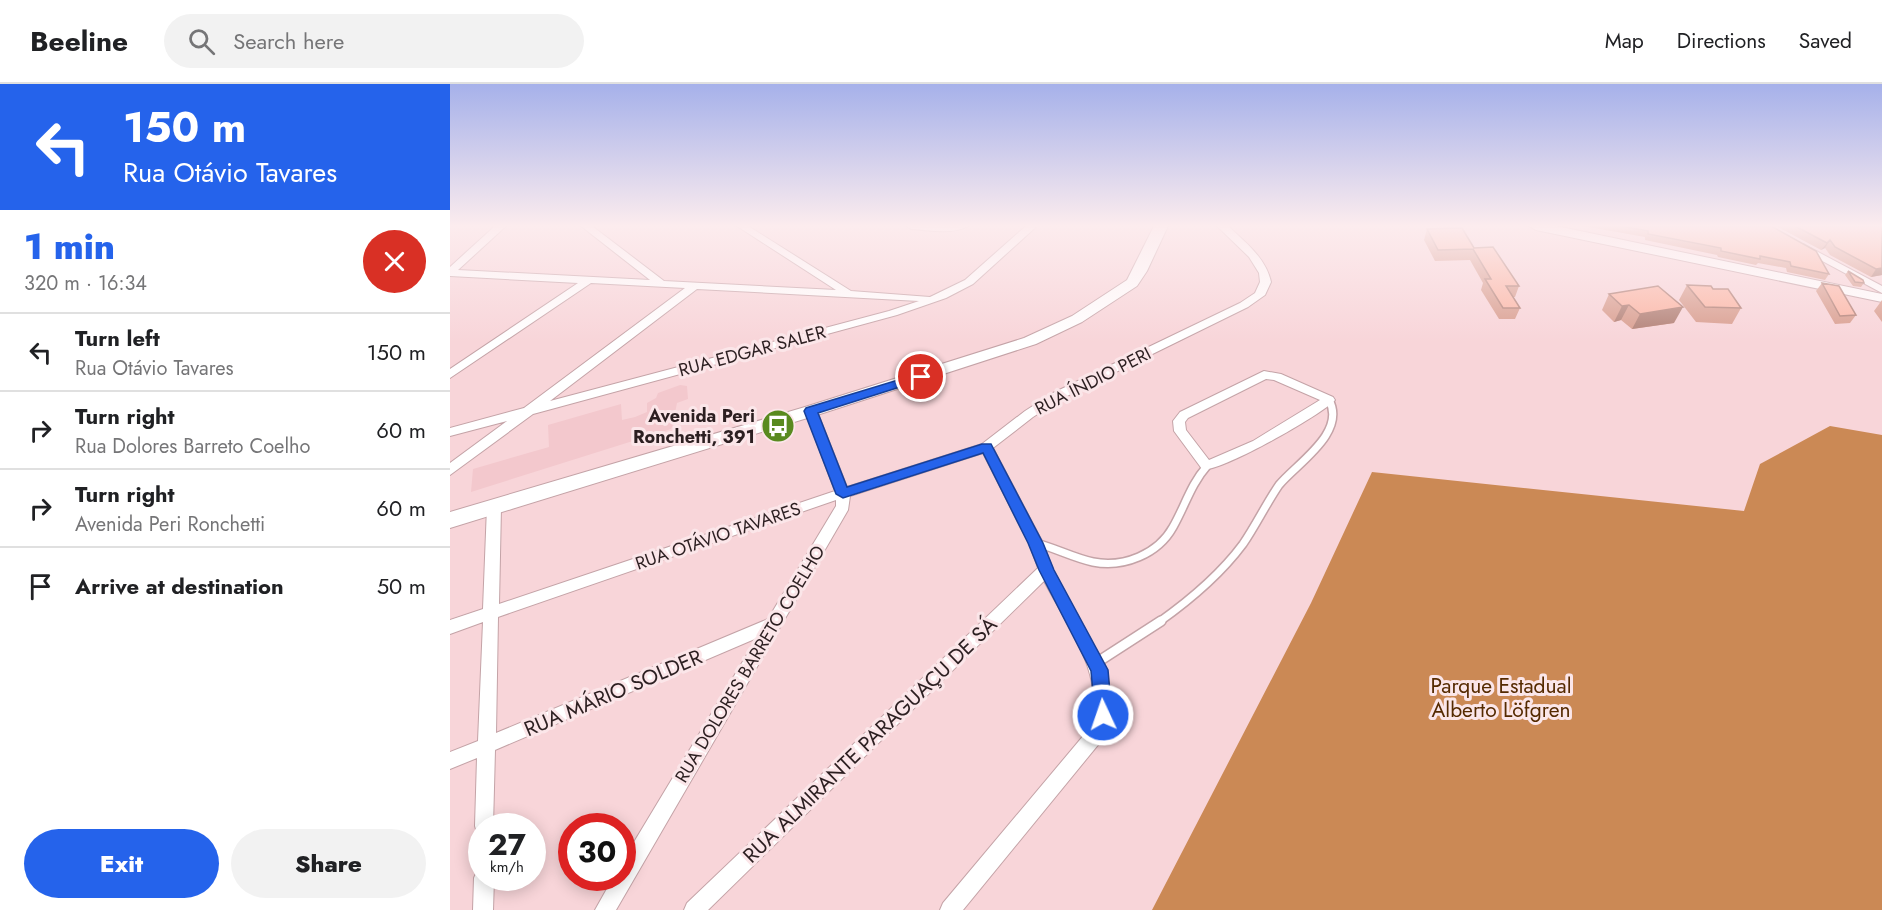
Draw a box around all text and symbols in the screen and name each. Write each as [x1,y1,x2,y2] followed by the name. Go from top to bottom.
[164,14,584,68] search box
[30,21,128,62] text: Beeline
[185,25,218,58] icon: search
[233,25,344,57] text: Search here
[1605,26,1644,56] text: Map
[1677,26,1766,56] text: Directions
[1799,26,1852,56] text: Saved
[123,97,246,158] text: 150 m
[24,108,102,186] icon: left
[123,153,337,192] text: Rua Otávio Tavares
[24,220,115,272] text: 1 min
[363,230,426,293] button: close
[24,269,147,298] text: 320 m · 16:34
[676,319,828,383] street label: RUA EDGAR SALER
[75,322,160,354] text: Turn left
[24,336,57,369] icon: left
[367,336,426,368] text: 150 m
[1030,340,1156,422] street label: RUA ÍNDIO PERI
[895,351,946,402] pin
[75,354,234,383] text: Rua Otávio Tavares
[904,360,937,393] icon: arrive
[75,400,175,432] text: Turn right
[633,403,755,450] place label: Avenida Peri Ronchetti, 391
[760,408,796,444] bus stop icon: Avenida Peri Ronchetti, 391
[24,414,57,447] icon: right
[376,414,426,446] text: 60 m
[75,432,310,461] text: Rua Dolores Barreto Coelho
[75,478,175,510] text: Turn right
[24,492,57,525] icon: right
[376,492,426,524] text: 60 m
[632,495,804,577] street label: RUA OTÁVIO TAVARES
[75,510,265,539] text: Avenida Peri Ronchetti
[669,540,831,788] street label: RUA DOLORES BARRETO COELHO
[24,570,57,603] icon: arrive
[75,570,284,602] text: Arrive at destination
[377,570,426,602] text: 50 m
[736,610,1004,870] street label: RUA ALMIRANTE PARAGUAÇU DE SÁ
[519,642,707,744] street label: RUA MÁRIO SOLDER
[1430,671,1572,725] park label: Parque Estadual Alberto Löfgren
[1071,683,1135,747] position arrow
[558,813,636,891] speed limit sign: 30
[488,823,526,866] text: 27
[24,829,219,898] button: Exit
[231,829,426,898] button: Share
[490,856,524,878] text: km/h

